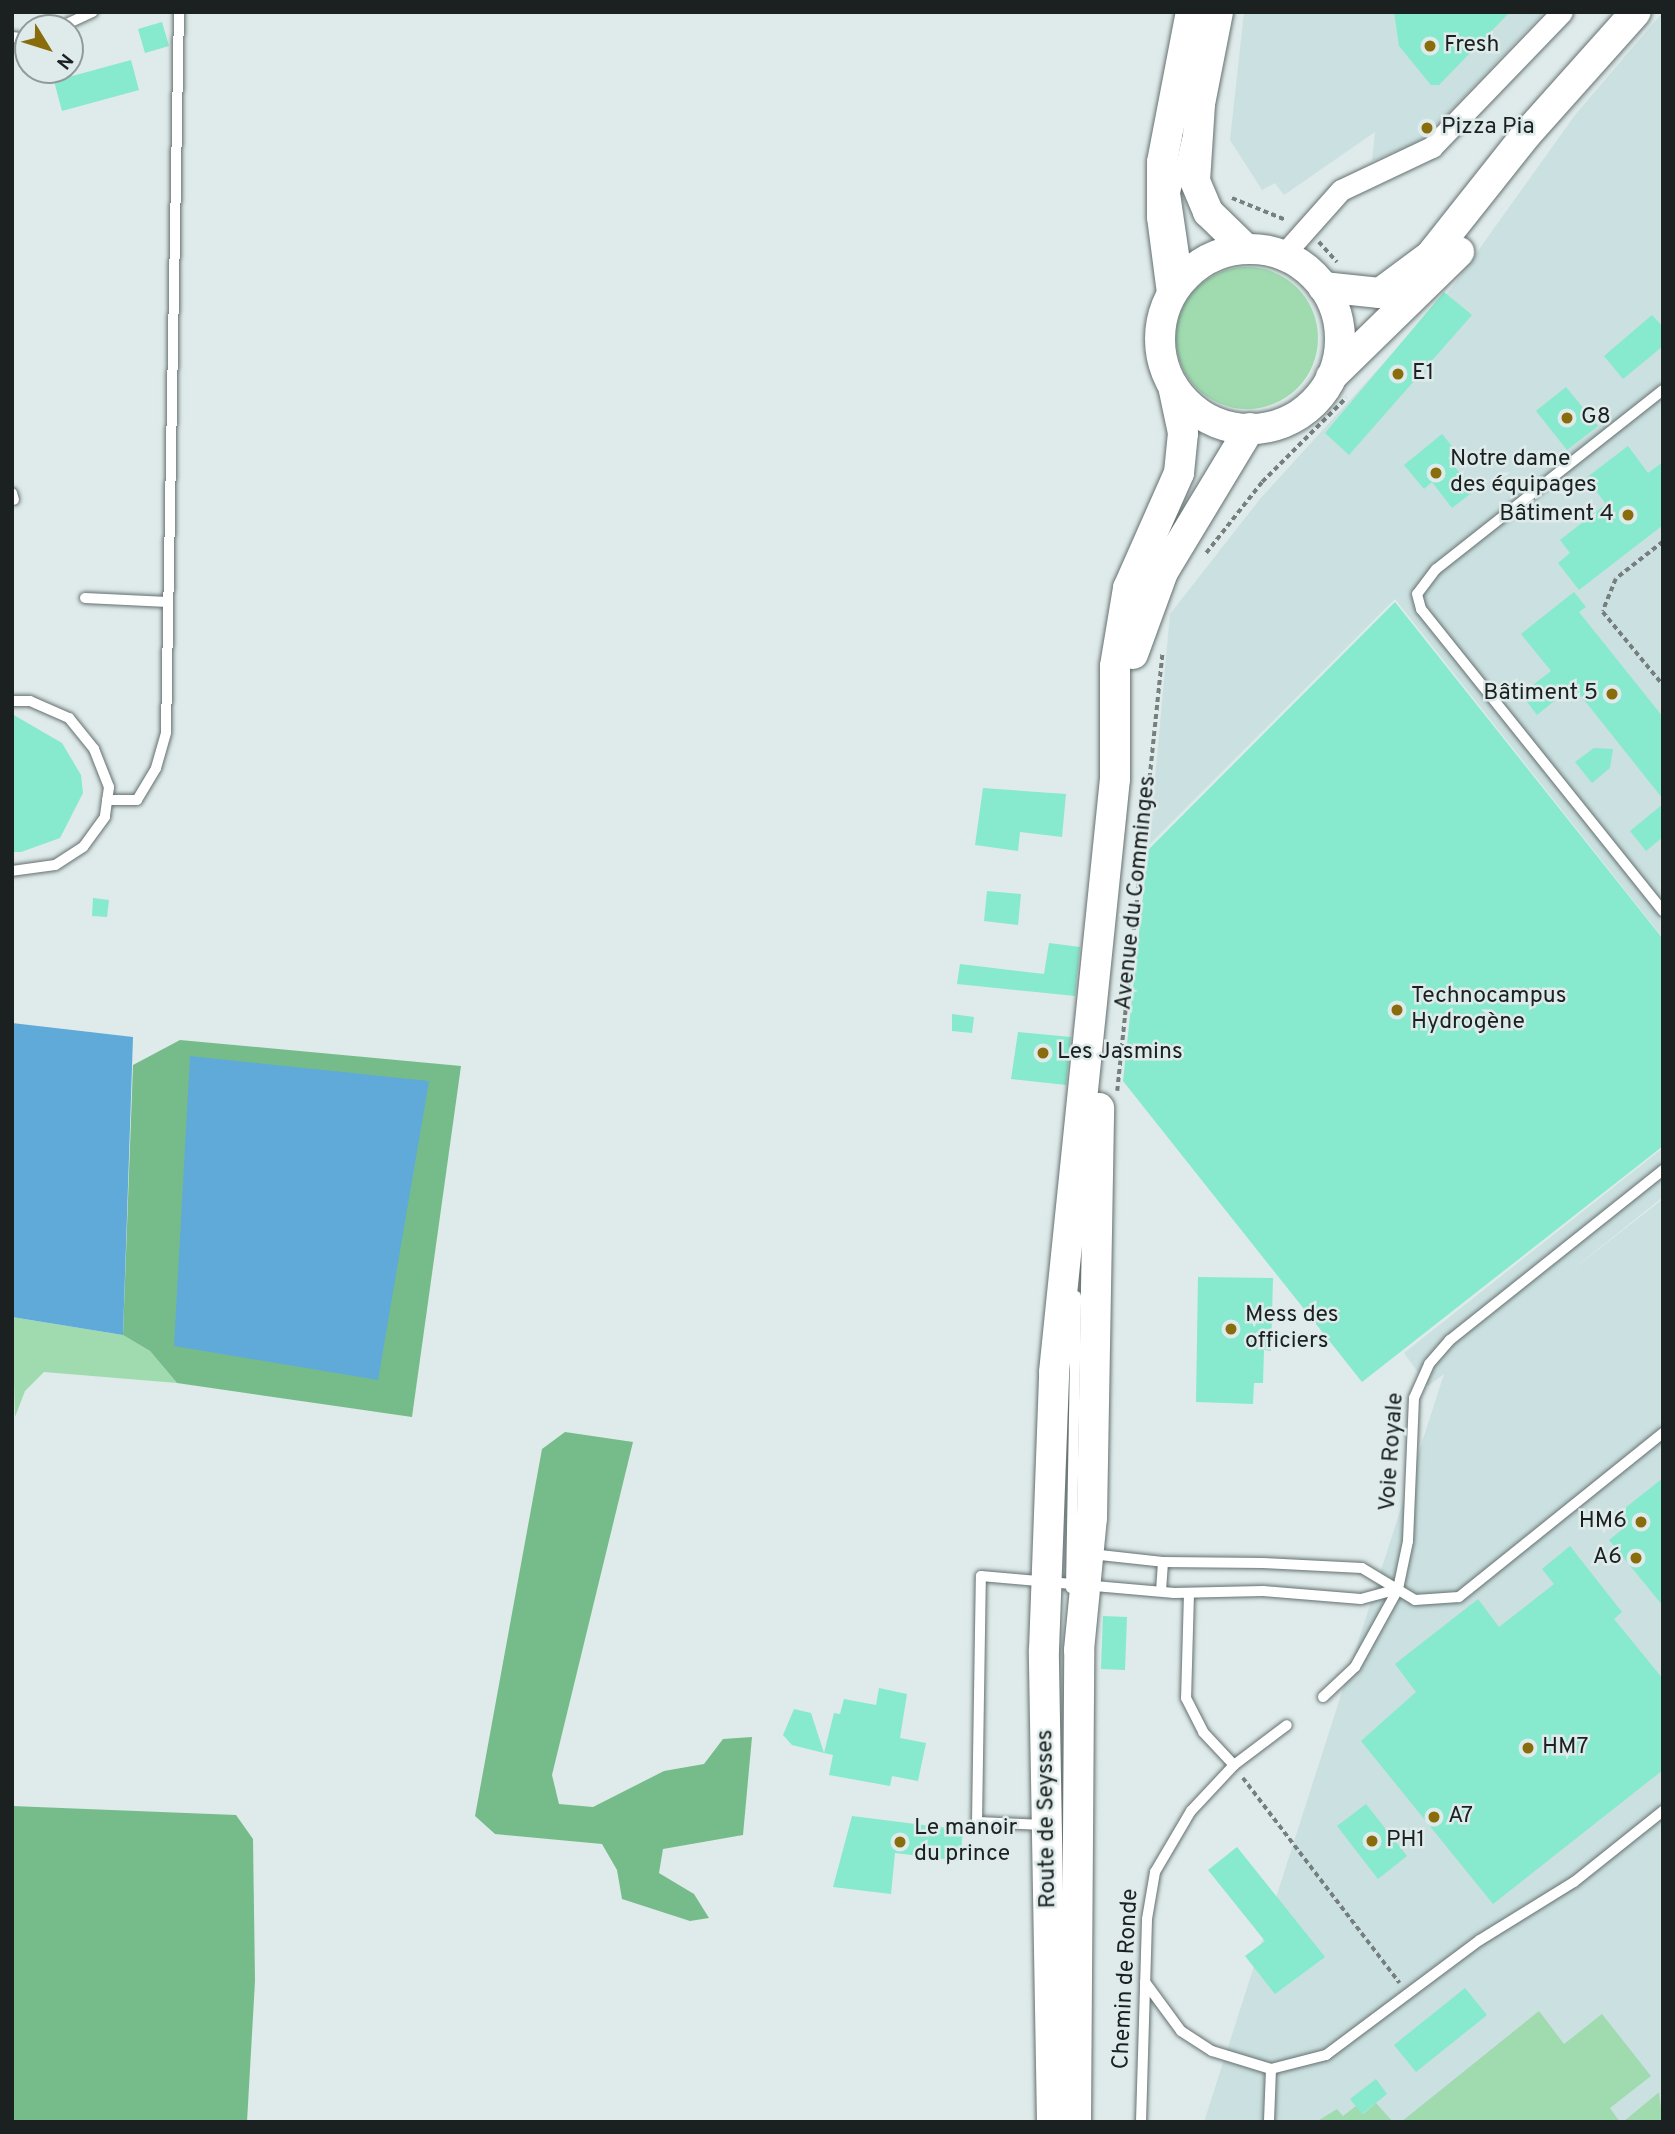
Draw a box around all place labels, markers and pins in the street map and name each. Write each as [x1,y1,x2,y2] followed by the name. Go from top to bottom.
[1444,32,1499,60] place label: Fresh
[1422,38,1438,54] marker: Fresh
[1441,114,1534,142] place label: Pizza Pia
[1419,120,1435,136] marker: Pizza Pia
[1412,360,1434,388] place label: E1
[1390,366,1406,382] marker: E1
[1581,404,1611,432] place label: G8
[1559,410,1575,426] marker: G8
[1450,446,1597,500] place label: Notre dame des équipages
[1428,465,1444,481] marker: Notre dame des équipages
[1499,501,1614,529] place label: Bâtiment 4
[1620,507,1636,523] marker: Bâtiment 4
[1483,680,1598,708] place label: Bâtiment 5
[1604,686,1620,702] marker: Bâtiment 5
[1411,983,1567,1037] place label: Technocampus Hydrogène
[1389,1002,1405,1018] marker: Technocampus Hydrogène
[1057,1039,1183,1067] place label: Les Jasmins
[1035,1045,1051,1061] marker: Les Jasmins
[1245,1302,1339,1356] place label: Mess des officiers
[1223,1321,1239,1337] marker: Mess des officiers
[1579,1508,1627,1536] place label: HM6
[1633,1514,1649,1530] marker: HM6
[1593,1544,1622,1572] place label: A6
[1628,1550,1644,1566] marker: A6
[1542,1734,1588,1762] place label: HM7
[1520,1740,1536,1756] marker: HM7
[1448,1803,1473,1831] place label: A7
[1426,1809,1442,1825] marker: A7
[914,1815,1018,1869] place label: Le manoir du prince
[1386,1827,1425,1855] place label: PH1
[1364,1833,1380,1849] marker: PH1
[892,1834,908,1850] marker: Le manoir du prince

